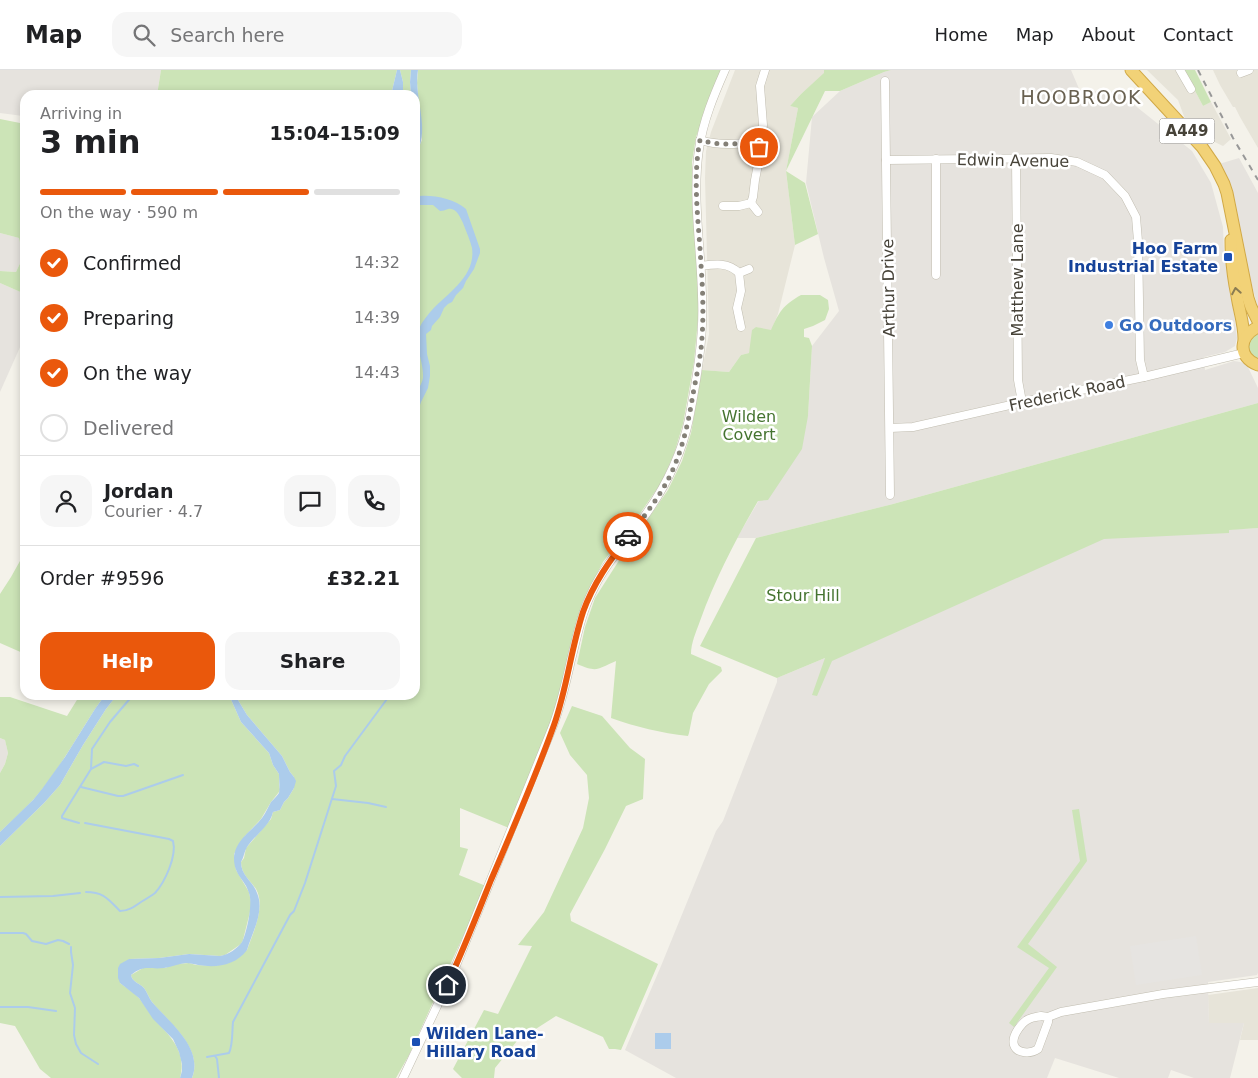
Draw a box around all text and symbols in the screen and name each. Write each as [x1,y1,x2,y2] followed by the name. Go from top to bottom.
[112,12,462,57] search box
[25,21,82,49] text: Map
[130,21,158,49] icon: search
[170,24,284,46] text: Search here
[935,24,988,45] text: Home
[1016,24,1054,45] text: Map
[1082,24,1135,45] text: About
[1163,24,1233,45] text: Contact
[1021,86,1141,108] district label: HOOBROOK
[40,104,122,123] text: Arriving in
[1160,118,1214,144] road number: A449
[270,122,400,144] text: 15:04–15:09
[40,123,141,161] text: 3 min
[738,126,780,168] pin
[745,133,773,161] icon: bag
[957,150,1069,171] street label: Edwin Avenue
[40,203,198,222] text: On the way · 590 m
[1008,223,1027,337] street label: Matthew Lane
[878,239,899,337] street label: Arthur Drive
[1068,239,1218,276] place label: Hoo Farm Industrial Estate
[40,249,68,277] icon: check
[1222,251,1234,263] marker: Hoo Farm Industrial Estate
[83,252,182,274] text: Confirmed
[354,253,400,272] text: 14:32
[1231,287,1241,295] one-way arrow
[40,304,68,332] icon: check
[83,307,174,329] text: Preparing
[354,308,400,327] text: 14:39
[1119,316,1232,335] place label: Go Outdoors
[1103,319,1115,331] marker: Go Outdoors
[40,359,68,387] icon: check
[83,362,192,384] text: On the way
[354,363,400,382] text: 14:43
[1007,372,1127,415] street label: Frederick Road
[722,407,776,444] park label: Wilden Covert
[83,417,174,439] text: Delivered
[40,475,92,527] button: person
[284,475,336,527] button: chat
[348,475,400,527] button: phone
[104,480,173,502] text: Jordan
[104,502,203,521] text: Courier · 4.7
[603,512,653,562] courier
[614,523,642,551] icon: car
[40,567,164,589] text: Order #9596
[327,567,400,589] text: £32.21
[766,586,840,605] park label: Stour Hill
[40,632,215,690] button: Help
[225,632,400,690] button: Share
[426,964,468,1006] pin
[433,971,461,999] icon: home
[426,1024,544,1061] place label: Wilden Lane- Hillary Road
[410,1036,422,1048] marker: Wilden Lane- Hillary Road

